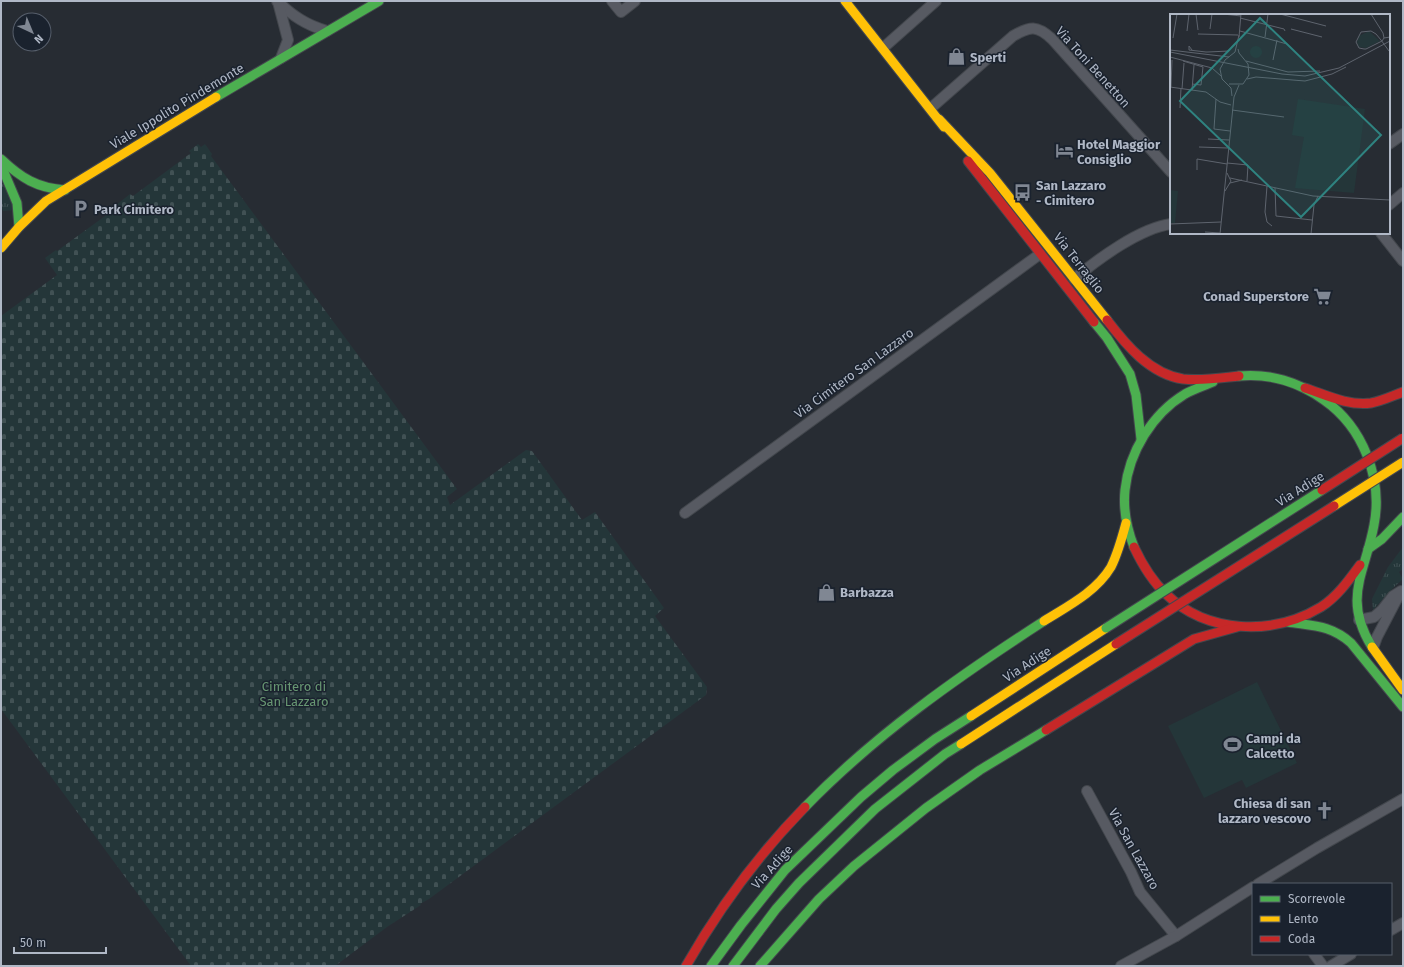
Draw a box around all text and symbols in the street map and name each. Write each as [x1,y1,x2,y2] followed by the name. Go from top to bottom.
[12,12,52,52] north arrow
[1170,14,1390,234] inset map
[1053,23,1133,111] street label: Via Toni Benetton
[31,32,46,46] text: N
[947,47,967,67] shop icon: Sperti
[970,50,1007,65] place label: Sperti
[107,60,247,152] street label: Viale Ippolito Pindemonte
[1077,137,1161,167] place label: Hotel Maggior Consiglio
[1054,141,1074,161] hotel icon: Hotel Maggior Consiglio
[1036,178,1106,208] place label: San Lazzaro - Cimitero
[1013,182,1033,202] bus stop icon: San Lazzaro - Cimitero
[71,199,91,219] parking icon: Park Cimitero
[94,202,174,217] place label: Park Cimitero
[1051,230,1107,296] street label: Via Terraglio
[1312,286,1332,306] supermarket icon: Conad Superstore
[1203,289,1309,304] place label: Conad Superstore
[792,325,916,421] street label: Via Cimitero San Lazzaro
[1273,468,1327,510] street label: Via Adige
[817,582,837,602] shop icon: Barbazza
[840,585,894,600] place label: Barbazza
[1000,643,1054,685] street label: Via Adige
[259,679,329,709] park label: Cimitero di San Lazzaro
[1246,731,1301,761] place label: Campi da Calcetto
[1223,735,1243,755] sports icon: Campi da Calcetto
[1218,796,1311,826] place label: Chiesa di san lazzaro vescovo
[1314,800,1334,820] church icon: Chiesa di san lazzaro vescovo
[1105,806,1163,892] street label: Via San Lazzaro
[748,842,796,892] street label: Via Adige
[1252,883,1392,955] legend
[1288,892,1345,906] text: Scorrevole
[1288,912,1318,926] text: Lento
[14,929,106,955] scale bar
[1288,932,1315,946] text: Coda
[20,936,46,950] text: 50 m

